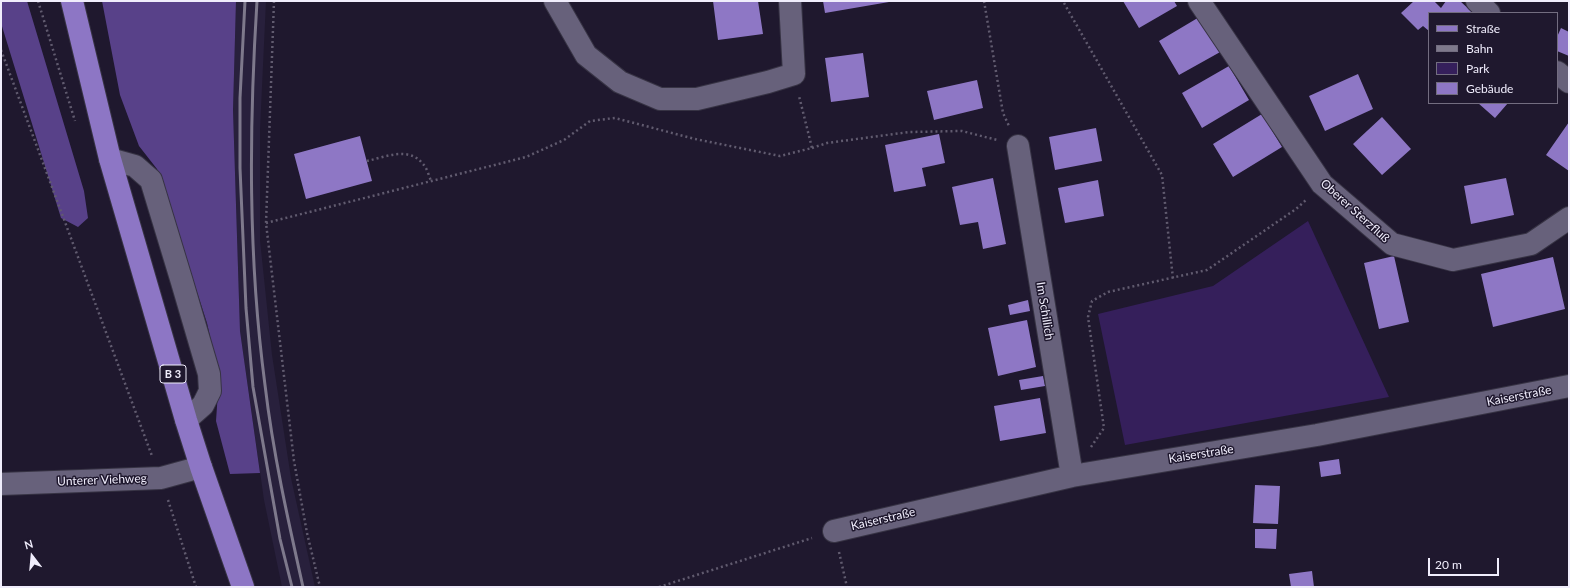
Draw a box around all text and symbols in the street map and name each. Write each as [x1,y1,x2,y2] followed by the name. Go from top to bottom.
[1428,12,1558,104] legend
[1466,21,1500,36] text: Straße
[1466,41,1493,56] text: Bahn
[1466,61,1489,76] text: Park
[1466,81,1513,96] text: Gebäude
[1318,176,1392,246] street label: Oberer Sterzfluß
[1033,281,1057,341] street label: Im Schillich
[160,365,186,383] road number: B 3
[1485,383,1553,409] street label: Kaiserstraße
[1167,442,1235,466] street label: Kaiserstraße
[57,471,147,489] street label: Unterer Viehweg
[849,505,917,533] street label: Kaiserstraße
[12,536,52,576] north arrow
[23,537,34,551] text: N
[1430,550,1501,576] scale bar
[1435,557,1462,572] text: 20 m

